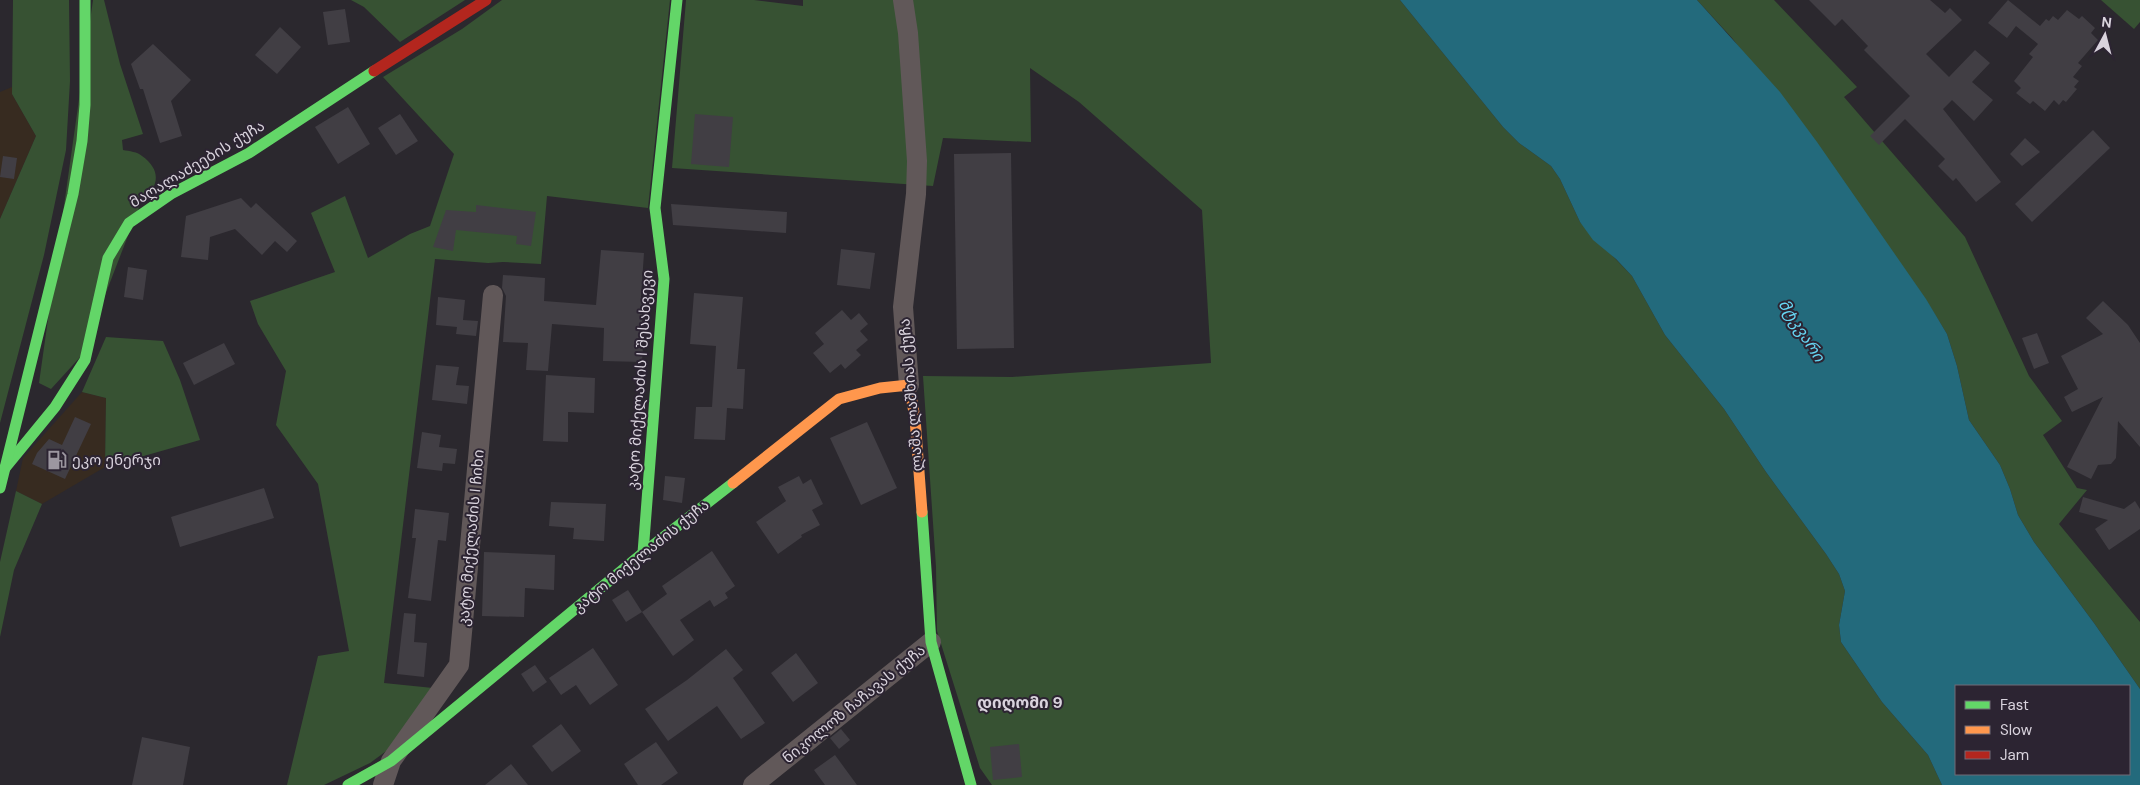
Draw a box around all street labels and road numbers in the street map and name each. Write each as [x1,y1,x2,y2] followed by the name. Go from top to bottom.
[126,116,268,212] street label: მაღალაძეების ქუჩა
[622,269,658,491] street label: კატო მიქელაძის I შესახვევი
[894,318,928,472] street label: ლაშა ლაშხიას ქუჩა
[453,449,489,627] street label: კატო მიქელაძის I ჩიხი
[569,495,713,617] street label: კატო მიქელაძის ქუჩა
[778,640,930,768] street label: ნიკოლოზ ჩაჩავას ქუჩა

